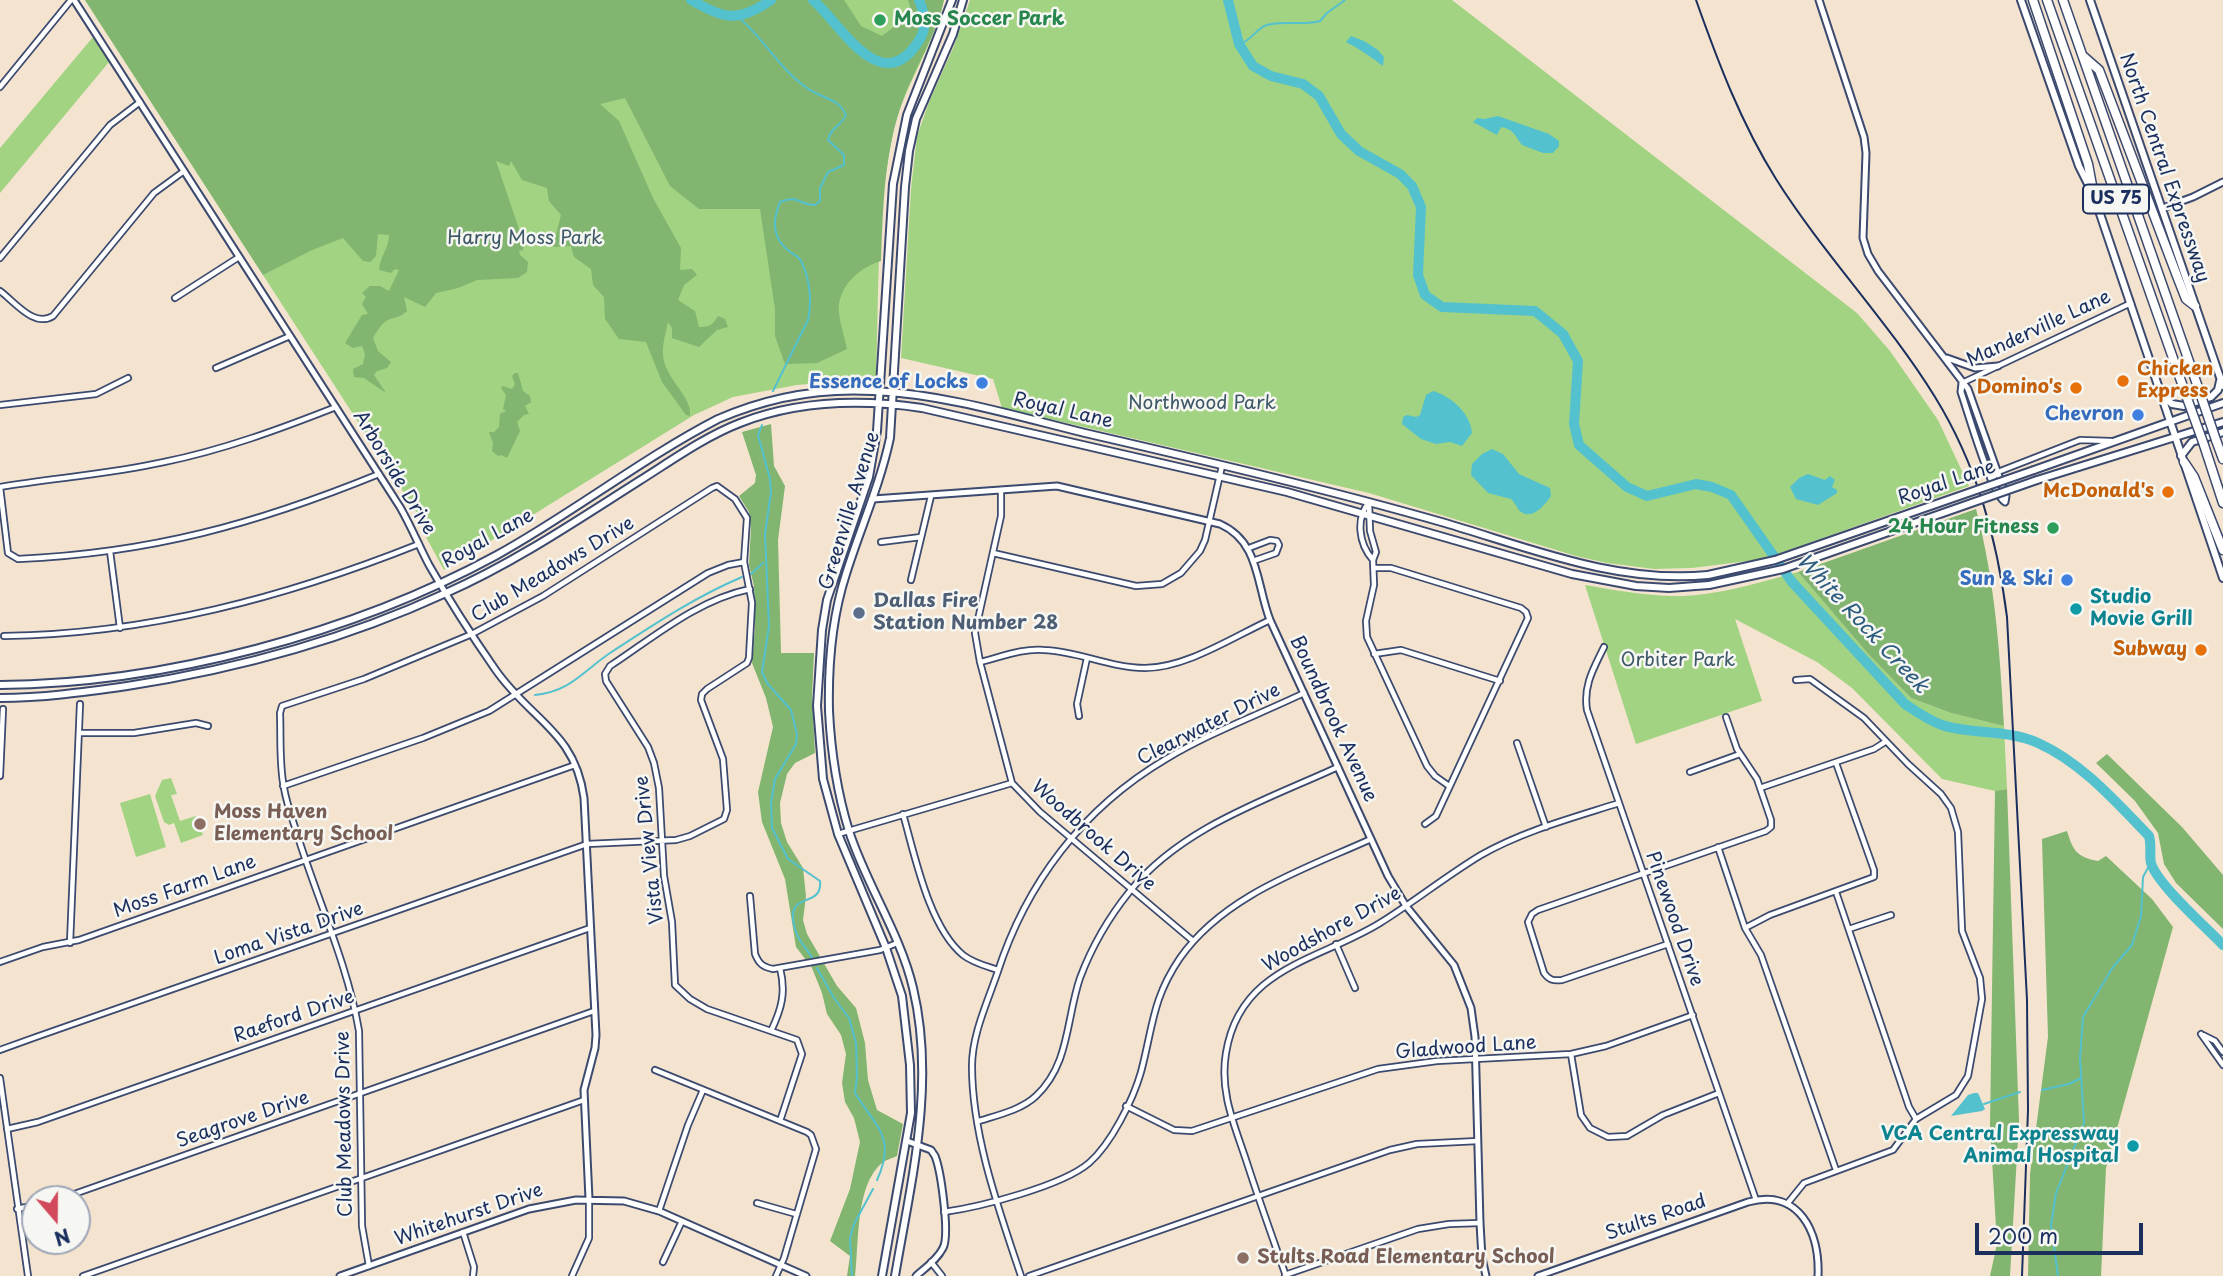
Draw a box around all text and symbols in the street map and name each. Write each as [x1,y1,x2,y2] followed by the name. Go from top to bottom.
[894,9,1064,31] place label: Moss Soccer Park
[872,12,888,28] marker: Moss Soccer Park
[2114,50,2214,286] street label: North Central Expressway
[2083,184,2149,214] road number: US 75
[447,228,603,250] park label: Harry Moss Park
[1963,286,2115,372] street label: Manderville Lane
[2137,359,2213,403] place label: Chicken Express
[809,372,968,394] place label: Essence of Locks
[2115,373,2131,389] marker: Chicken Express
[974,375,990,391] marker: Essence of Locks
[1977,377,2062,399] place label: Domino's
[2068,380,2084,396] marker: Domino's
[1011,388,1115,434] street label: Royal Lane
[1128,393,1276,415] park label: Northwood Park
[2045,404,2124,426] place label: Chevron
[348,407,440,539] street label: Arborside Drive
[2130,407,2146,423] marker: Chevron
[815,429,885,593] street label: Greenville Avenue
[1895,456,1999,510] street label: Royal Lane
[2043,481,2154,503] place label: McDonald's
[2160,484,2176,500] marker: McDonald's
[438,504,538,574] street label: Royal Lane
[467,512,639,628] street label: Club Meadows Drive
[1888,517,2039,539] place label: 24 Hour Fitness
[2045,520,2061,536] marker: 24 Hour Fitness
[1791,549,1933,699] water label: White Rock Creek
[1960,569,2053,591] place label: Sun & Ski
[2059,572,2075,588] marker: Sun & Ski
[2090,587,2192,631] place label: Studio Movie Grill
[873,591,1058,635] place label: Dallas Fire Station Number 28
[2068,601,2084,617] marker: Studio Movie Grill
[851,605,867,621] marker: Dallas Fire Station Number 28
[1284,632,1382,806] street label: Boundbrook Avenue
[2113,639,2187,661] place label: Subway
[2193,642,2209,658] marker: Subway
[1621,650,1735,672] park label: Orbiter Park
[1134,679,1284,771] street label: Clearwater Drive
[631,775,669,925] street label: Vista View Drive
[1026,776,1160,896] street label: Woodbrook Drive
[214,802,393,846] place label: Moss Haven Elementary School
[192,816,208,832] marker: Moss Haven Elementary School
[1640,849,1708,989] street label: Pinewood Drive
[111,851,259,923] street label: Moss Farm Lane
[1259,882,1405,978] street label: Woodshore Drive
[211,898,367,970] street label: Loma Vista Drive
[231,986,357,1048] street label: Raeford Drive
[332,1031,358,1217] street label: Club Meadows Drive
[1395,1032,1537,1064] street label: Gladwood Lane
[174,1087,312,1153] street label: Seagrove Drive
[1881,1124,2119,1168] place label: VCA Central Expressway Animal Hospital
[2125,1138,2141,1154] marker: VCA Central Expressway Animal Hospital
[392,1179,546,1251] street label: Whitehurst Drive
[21,1185,91,1255] north arrow
[1603,1190,1709,1246] street label: Stults Road
[1978,1210,2146,1254] scale bar
[1988,1219,2058,1251] text: 200 m
[51,1222,74,1254] text: N
[1257,1247,1555,1269] place label: Stults Road Elementary School
[1235,1250,1251,1266] marker: Stults Road Elementary School

